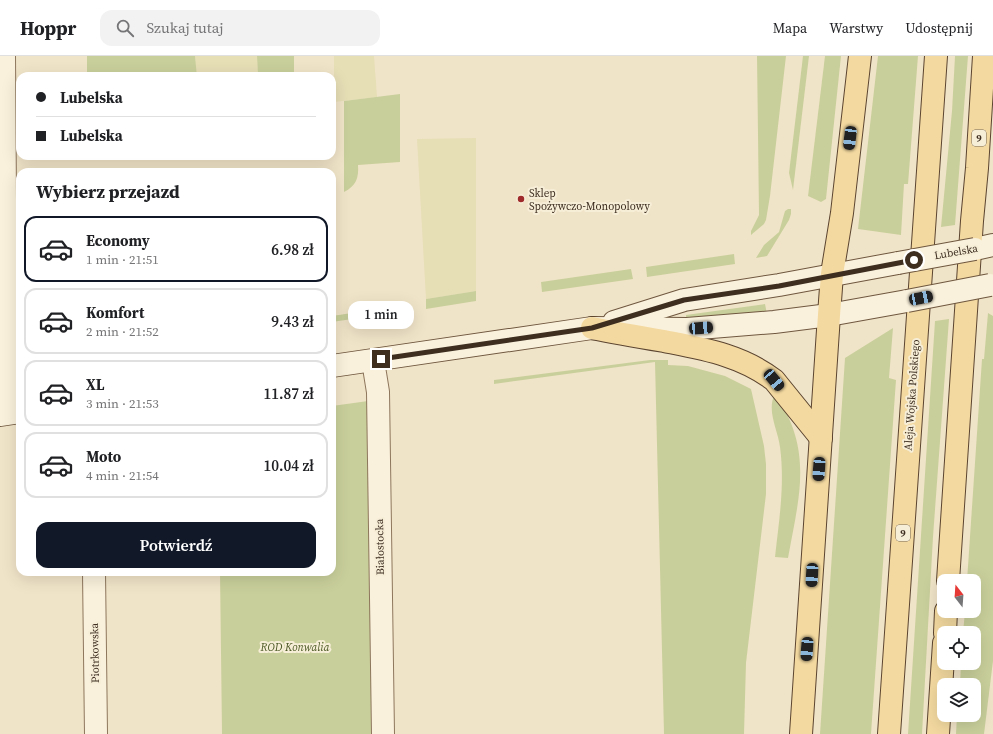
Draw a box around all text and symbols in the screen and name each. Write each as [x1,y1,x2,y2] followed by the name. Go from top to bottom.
[100,10,380,46] search box
[20,15,76,41] text: Hoppr
[114,17,136,39] icon: search
[146,17,223,38] text: Szukaj tutaj
[773,18,807,38] text: Mapa
[829,18,883,38] text: Warstwy
[905,18,973,38] text: Udostępnij
[60,87,123,108] text: Lubelska
[60,125,123,146] text: Lubelska
[843,125,857,151] car
[972,130,986,146] road number: 9
[36,179,180,204] text: Wybierz przejazd
[529,186,650,214] place label: Sklep Spożywczo-Monopolowy
[516,194,526,204] marker: Sklep Spożywczo-Monopolowy
[86,230,150,251] text: Economy
[38,231,74,267] icon: car
[271,239,314,260] text: 6.98 zł
[933,241,979,263] street label: Lubelska
[86,251,159,268] text: 1 min · 21:51
[905,251,923,269] route start
[908,290,934,306] car
[348,301,414,329] callout: 1 min
[86,302,144,323] text: Komfort
[38,303,74,339] icon: car
[364,306,398,323] text: 1 min
[271,311,314,332] text: 9.43 zł
[689,321,713,335] car
[86,323,159,340] text: 2 min · 21:52
[901,339,923,451] street label: Aleja Wojska Polskiego
[372,350,390,368] route end
[762,367,786,393] car
[86,374,105,395] text: XL
[38,375,74,411] icon: car
[263,383,314,404] text: 11.87 zł
[86,395,159,412] text: 3 min · 21:53
[86,446,121,467] text: Moto
[38,447,74,483] icon: car
[263,455,314,476] text: 10.04 zł
[812,457,826,481] car
[86,467,159,484] text: 4 min · 21:54
[372,518,388,575] street label: Białostocka
[36,522,316,568] button: Potwierdź
[896,525,910,541] road number: 9
[805,563,819,587] car
[937,574,981,618] north arrow
[937,574,981,722] map controls
[87,622,103,683] street label: Piotrkowska
[937,626,981,670] button: locate
[800,637,814,661] car
[260,640,330,655] park label: ROD Konwalia
[937,678,981,722] button: layers

